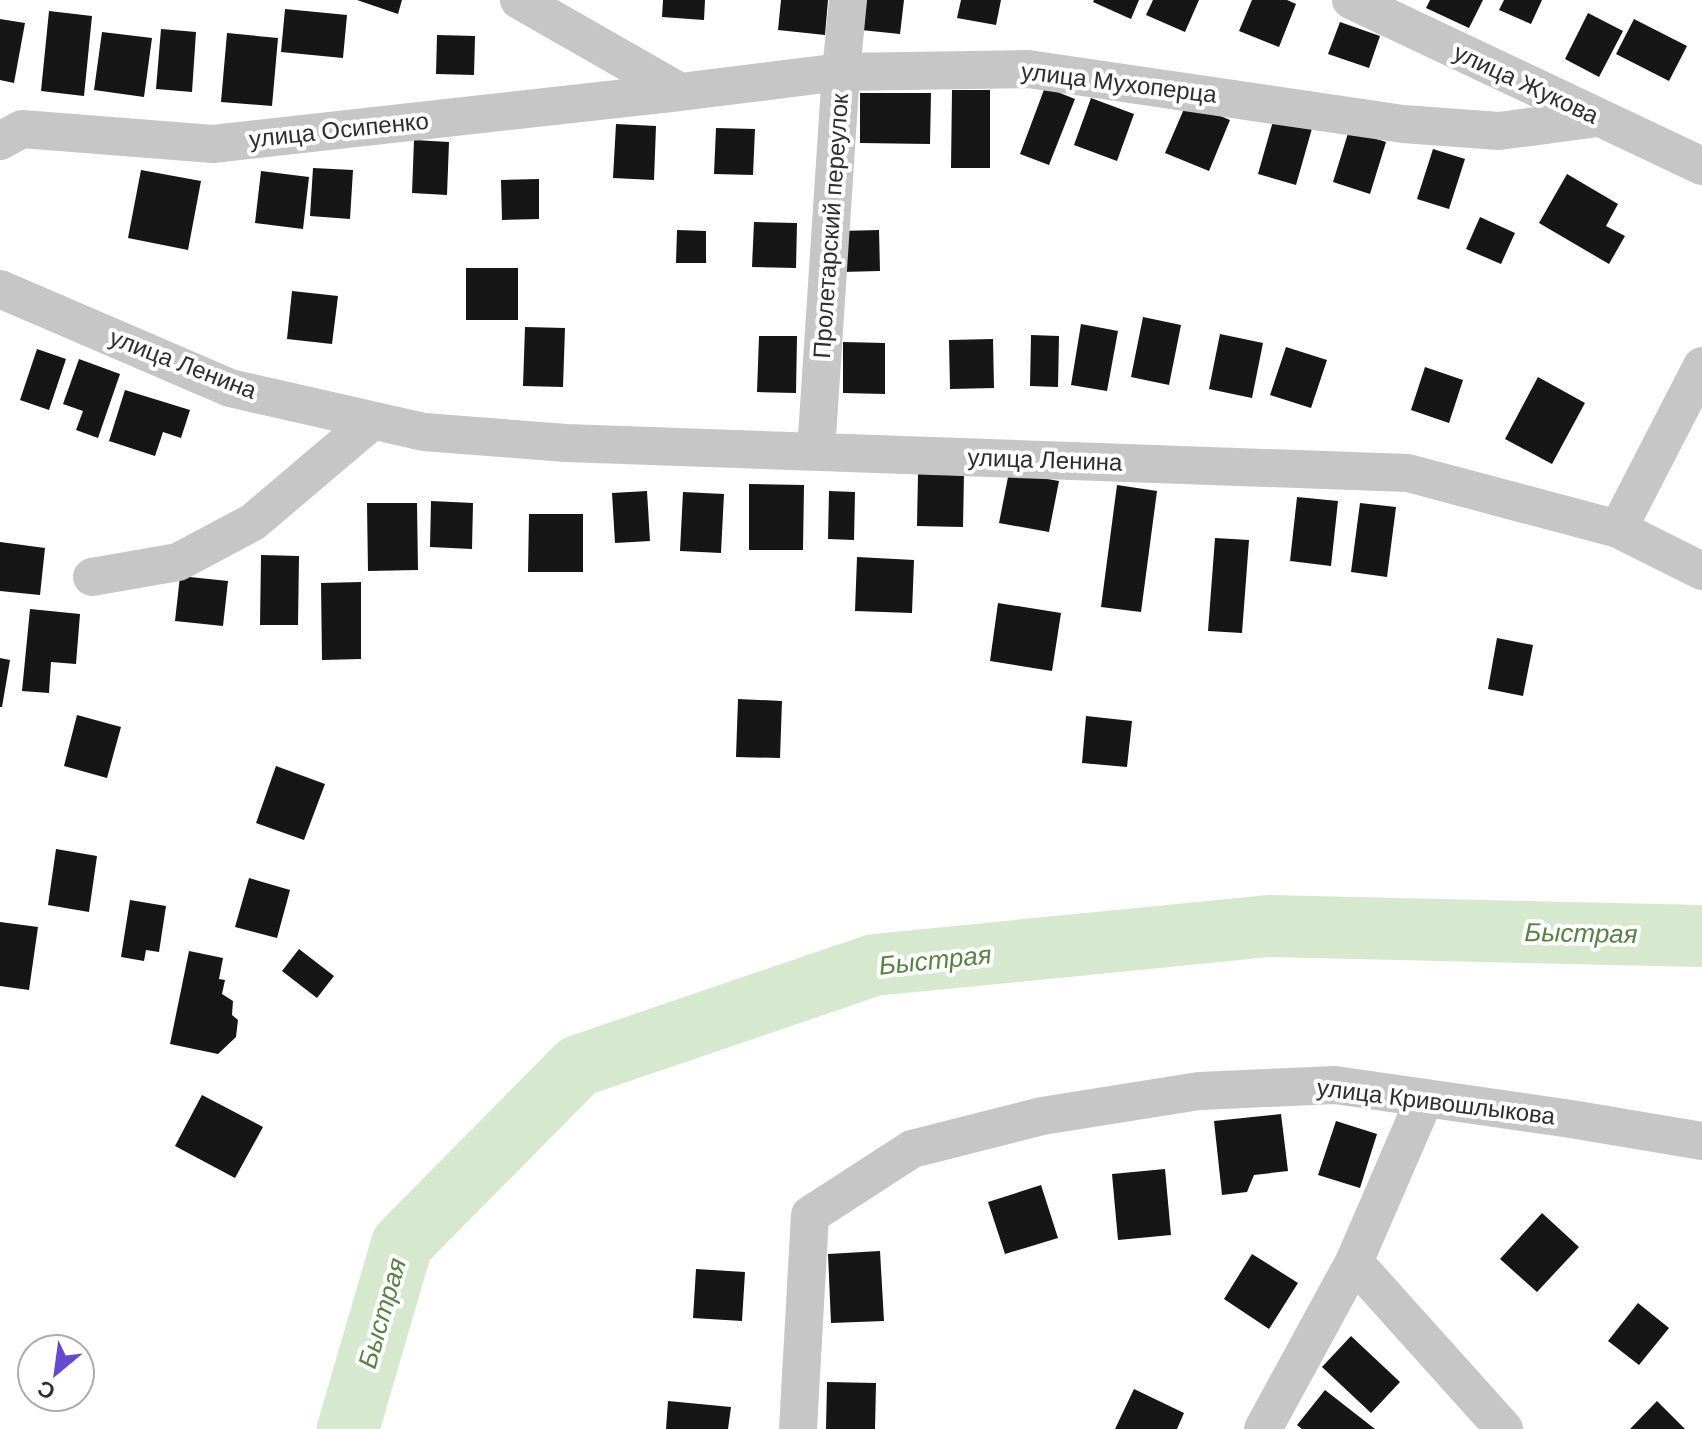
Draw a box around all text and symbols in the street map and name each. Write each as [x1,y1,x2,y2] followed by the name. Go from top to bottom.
[1450,38,1603,129] street label: улица Жукова
[1020,57,1219,108] street label: улица Мухоперца
[808,92,853,359] street label: Пролетарский переулок
[248,107,430,152] street label: улица Осипенко
[106,323,261,404] street label: улица Ленина
[967,443,1124,476] street label: улица Ленина
[1524,917,1638,949] water label: Быстрая
[877,939,993,981] water label: Быстрая
[1315,1074,1557,1130] street label: улица Кривошлыкова
[352,1254,412,1372] water label: Быстрая
[16,1333,96,1413] north arrow
[33,1375,60,1405] text: С

